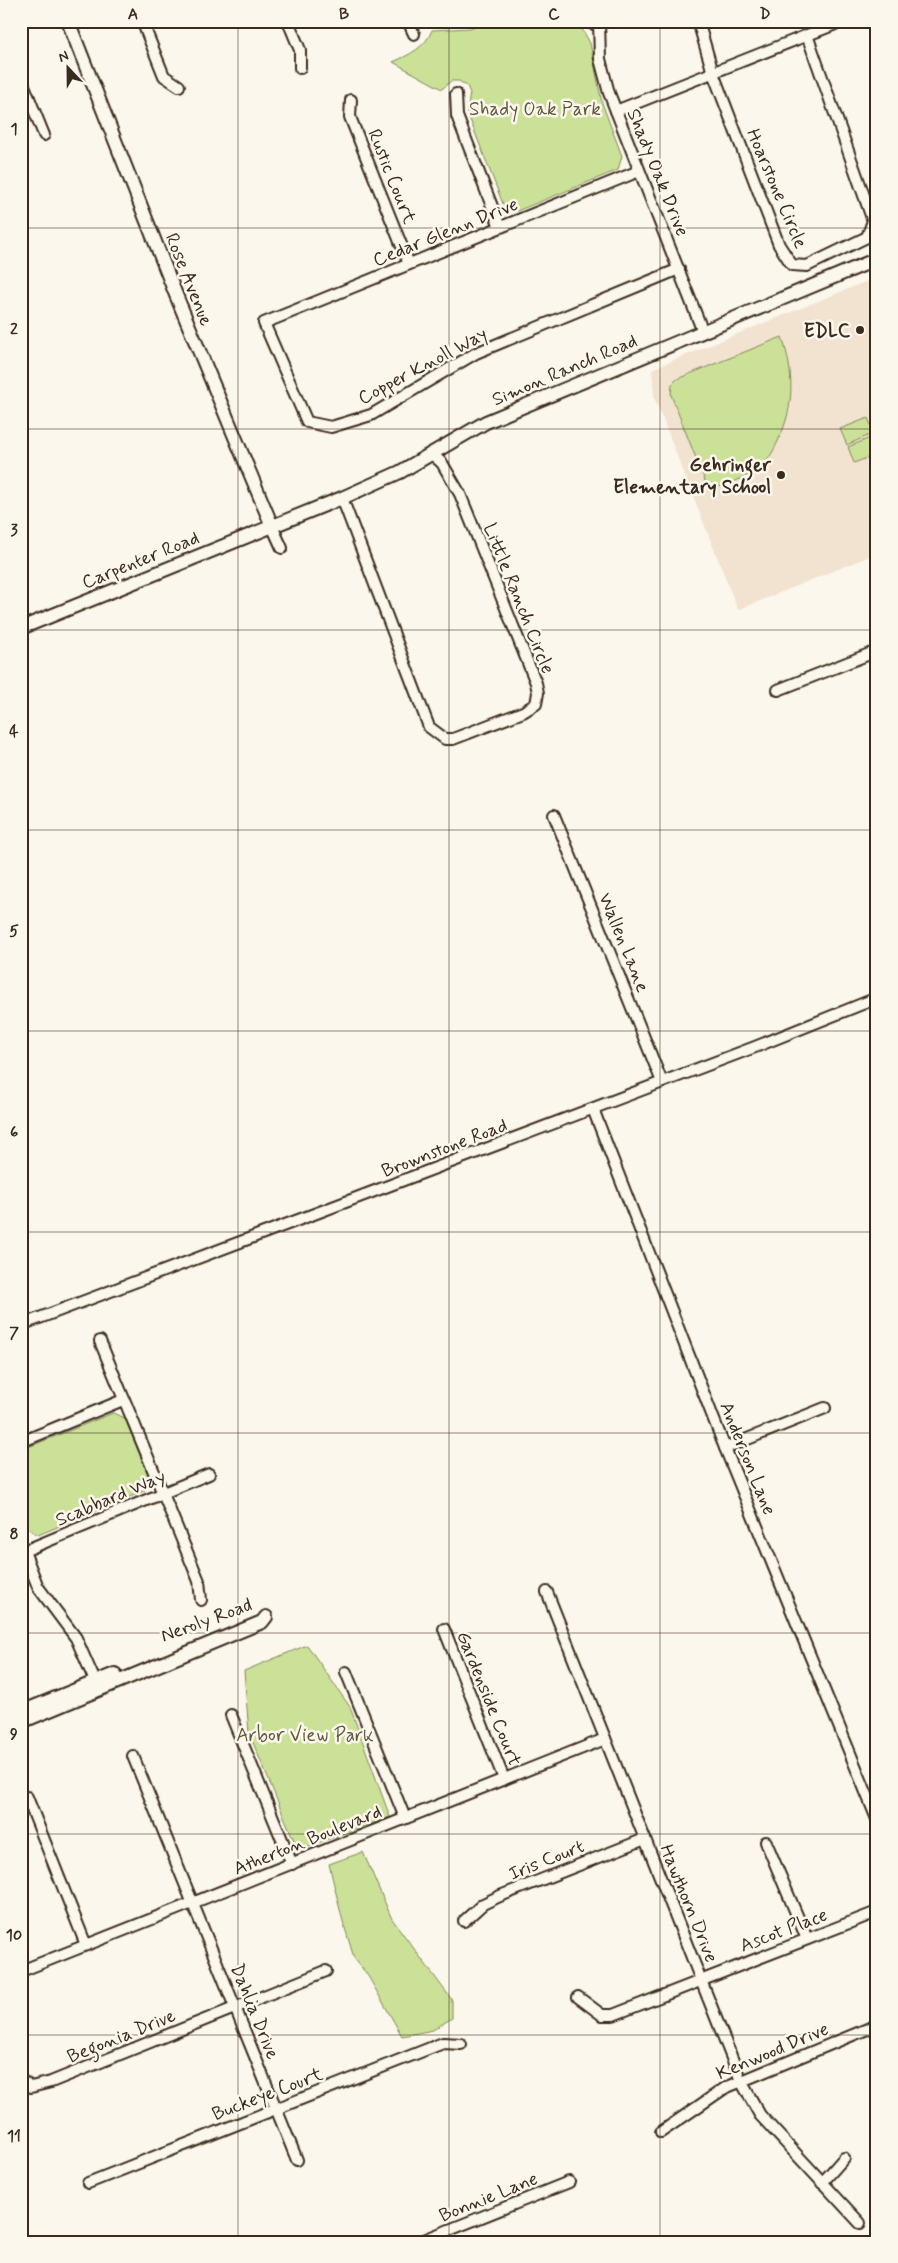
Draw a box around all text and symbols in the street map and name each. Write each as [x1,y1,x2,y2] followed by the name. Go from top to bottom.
[128,4,138,25] text: A
[339,4,349,25] text: B
[548,4,560,25] text: C
[759,4,771,25] text: D
[42,42,92,92] north arrow
[56,47,71,67] text: N
[469,97,601,123] park label: Shady Oak Park
[620,105,695,240] street label: Shady Oak Drive
[10,119,18,140] text: 1
[740,125,813,252] street label: Hoarstone Circle
[361,126,422,228] street label: Rustic Court
[369,192,522,273] street label: Cedar Glenn Drive
[159,230,219,330] street label: Rose Avenue
[10,319,18,340] text: 2
[804,319,851,344] place label: EDLC
[354,322,492,412] street label: Copper Knoll Way
[854,324,866,336] marker: EDLC
[488,328,641,412] street label: Simon Ranch Road
[613,453,772,500] place label: Gehringer Elementary School
[775,469,787,481] marker: Gehringer Elementary School
[10,520,18,541] text: 3
[477,520,560,678] street label: Little Ranch Circle
[78,525,203,595] street label: Carpenter Road
[9,721,19,742] text: 4
[592,889,655,996] street label: Wallen Lane
[9,921,19,942] text: 5
[378,1113,511,1184] street label: Brownstone Road
[10,1122,18,1143] text: 6
[9,1323,19,1344] text: 7
[714,1398,782,1519] street label: Anderson Lane
[52,1464,169,1533] street label: Scabbard Way
[9,1524,19,1545] text: 8
[157,1592,256,1648] street label: Neroly Road
[450,1627,527,1770] street label: Gardenside Court
[236,1723,374,1748] park label: Arbor View Park
[10,1724,18,1745] text: 9
[230,1799,385,1882] street label: Atherton Boulevard
[505,1834,588,1887] street label: Iris Court
[654,1841,724,1966] street label: Hawthorn Drive
[736,1902,831,1959] street label: Ascot Place
[6,1925,22,1946] text: 10
[224,1960,285,2063] street label: Dahlia Drive
[64,2003,181,2072] street label: Begonia Drive
[713,2016,833,2086] street label: Kenwood Drive
[209,2062,327,2128] street label: Buckeye Court
[7,2126,21,2147] text: 11
[435,2166,542,2229] street label: Bonnie Lane

